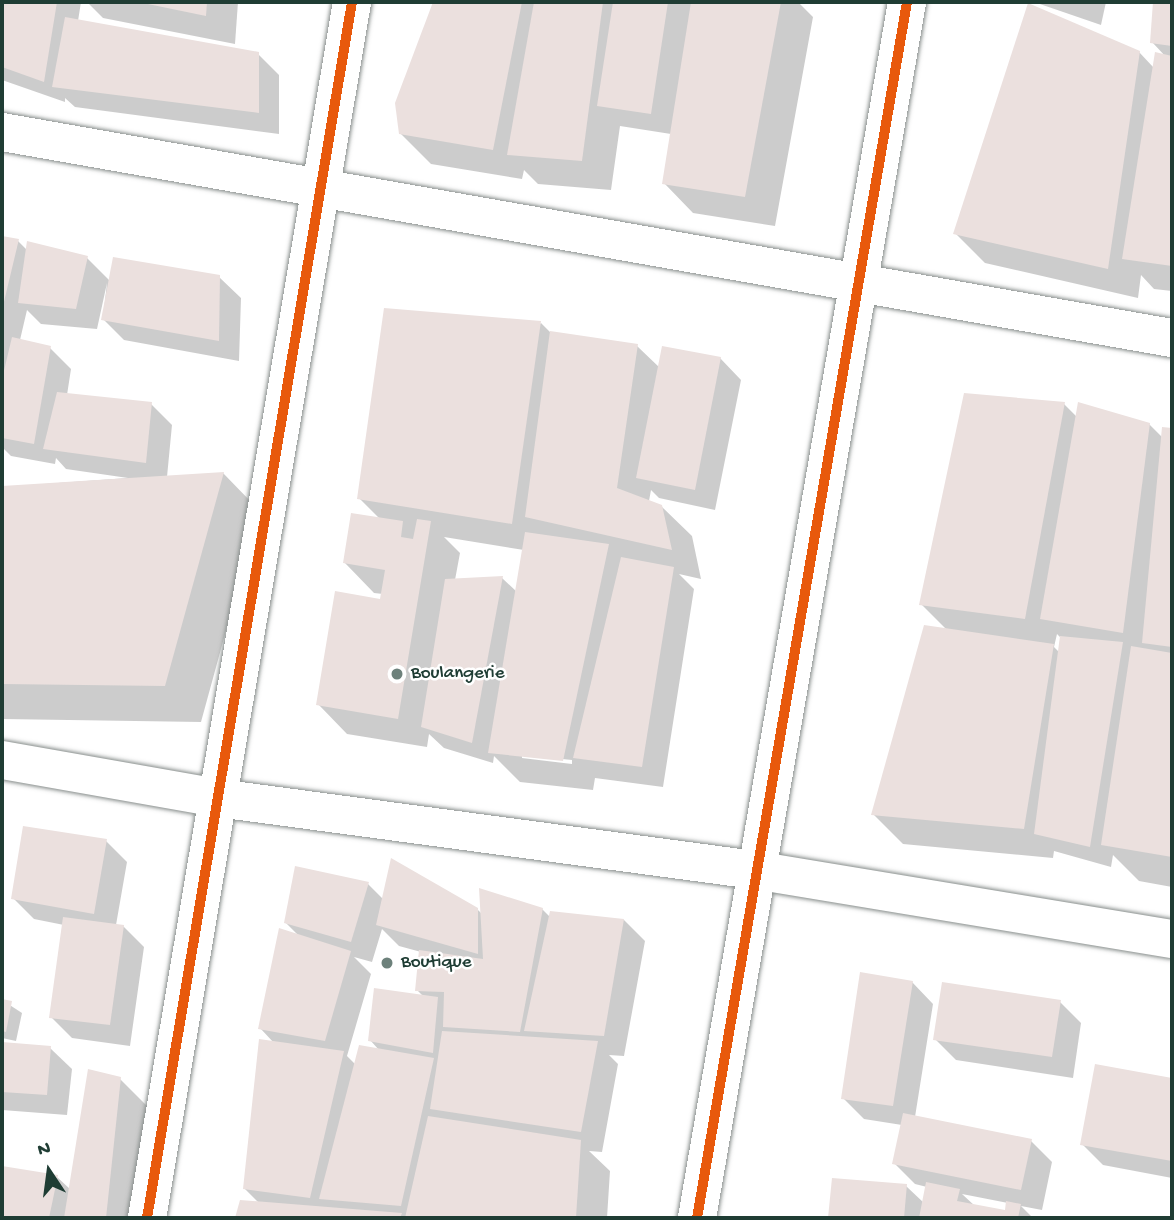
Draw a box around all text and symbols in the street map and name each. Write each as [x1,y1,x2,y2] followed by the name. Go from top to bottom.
[411,663,505,685] place label: Boulangerie
[389,666,405,682] marker: Boulangerie
[401,952,471,974] place label: Boutique
[379,955,395,971] marker: Boutique
[14,1136,84,1206] north arrow
[36,1137,53,1163] text: N

